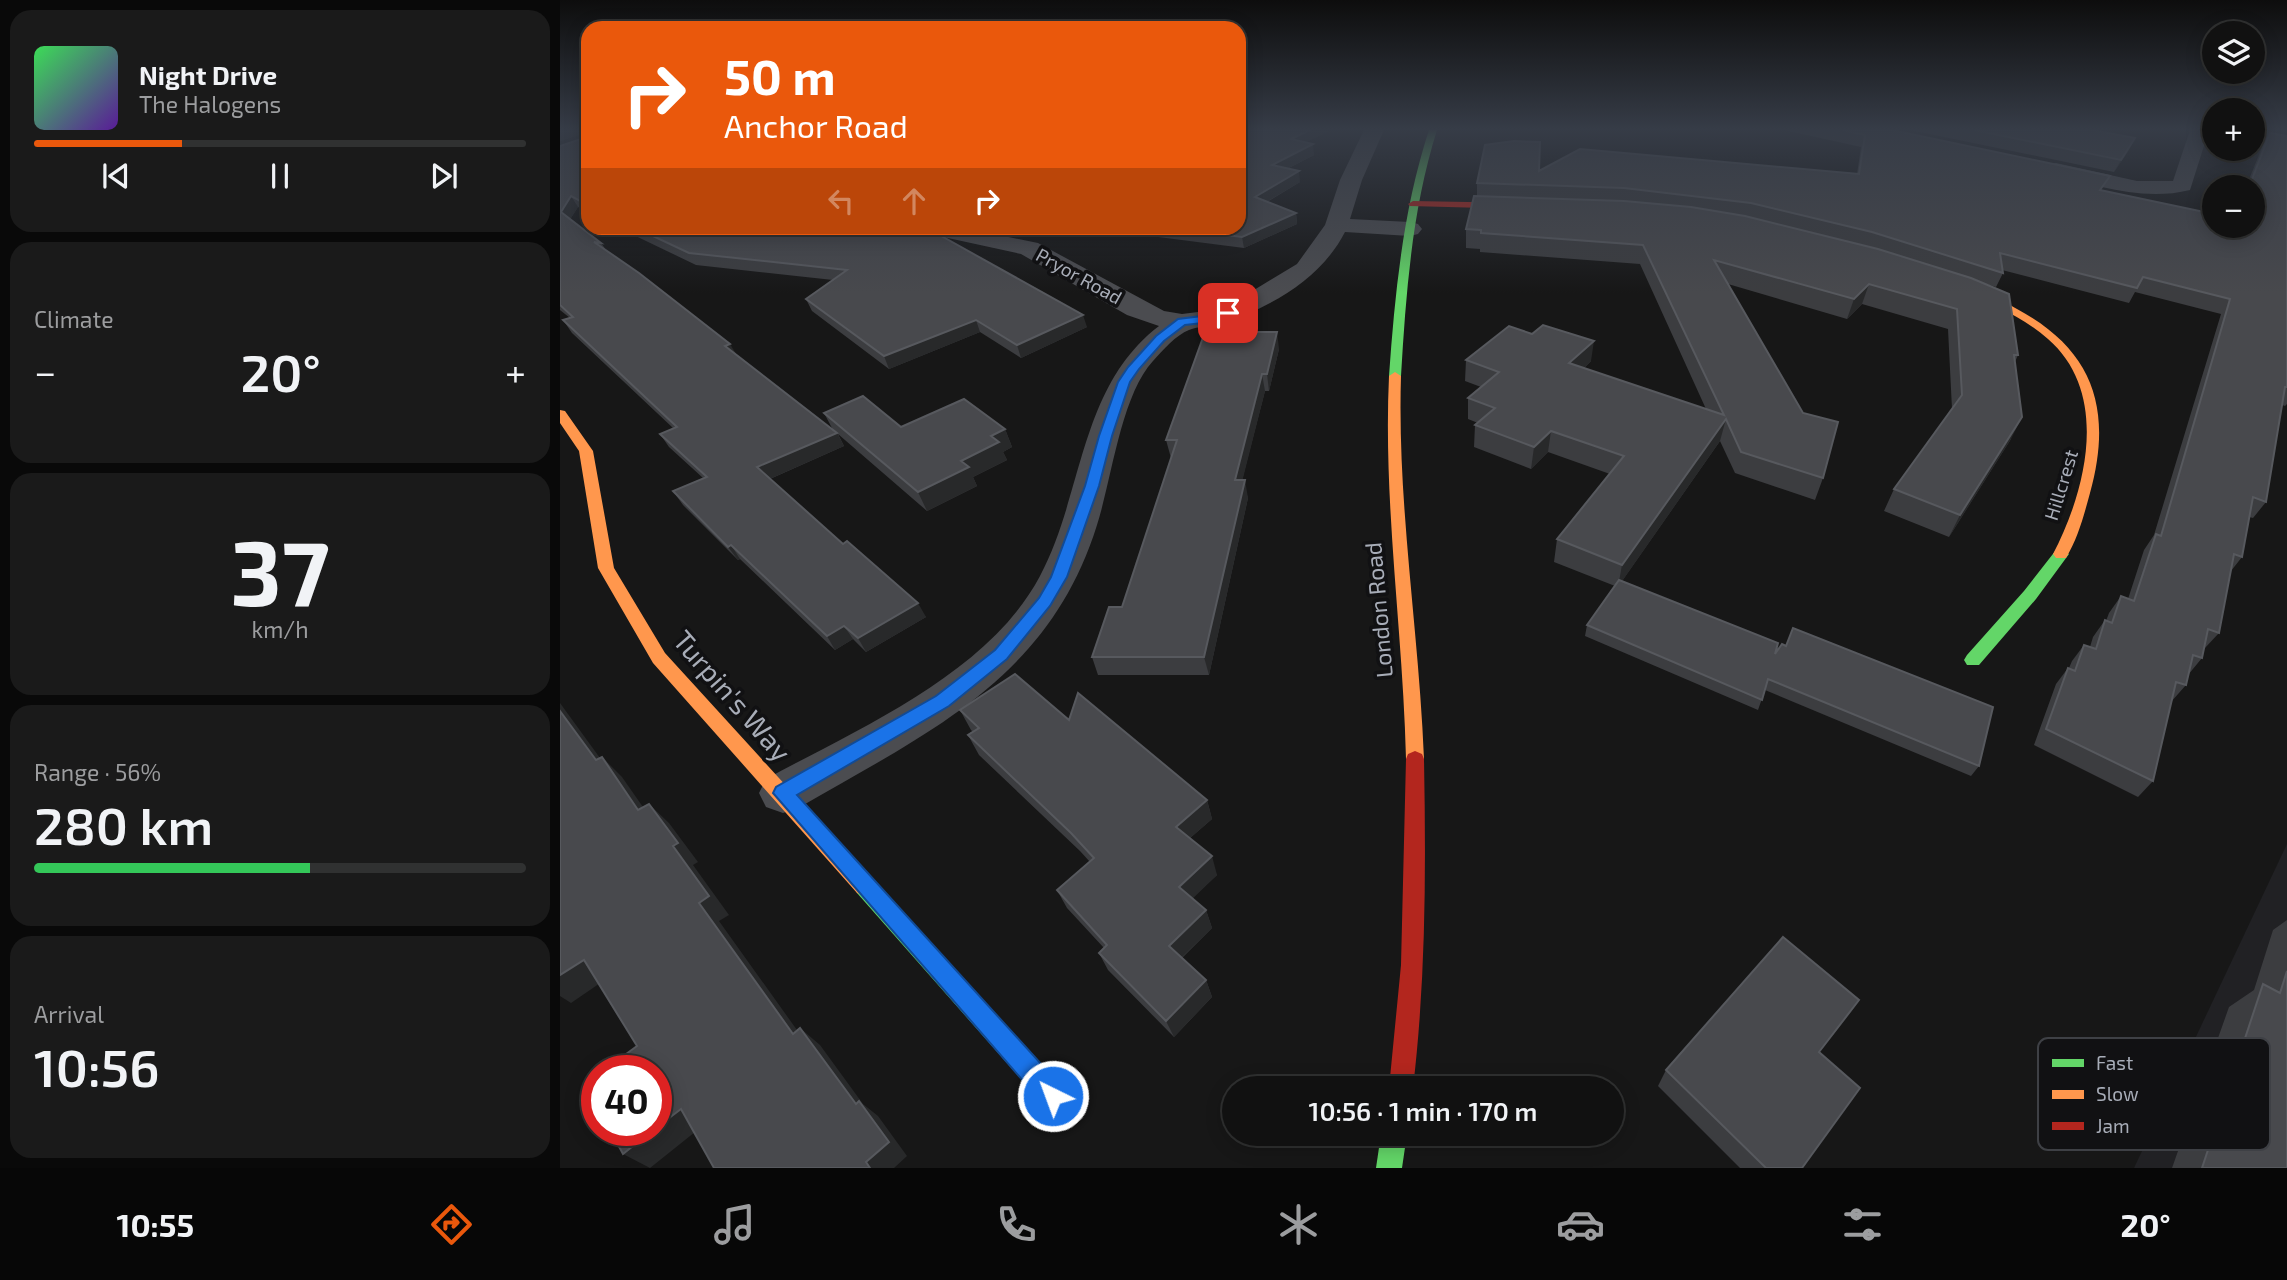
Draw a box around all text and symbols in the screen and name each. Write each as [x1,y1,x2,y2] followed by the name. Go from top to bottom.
[2202,21,2265,238] map controls
[2202,21,2265,84] button: layers
[724,46,836,105] text: 50 m
[609,49,700,140] icon: right
[139,59,277,90] text: Night Drive
[139,90,281,118] text: The Halogens
[2202,98,2265,161] button: +
[724,106,908,144] text: Anchor Road
[97,157,135,195] icon: previous
[261,157,299,195] icon: pause
[425,157,463,195] icon: next
[2202,175,2265,238] button: −
[822,182,860,220] icon: left
[895,182,933,220] icon: ahead
[968,182,1006,220] icon: right
[1032,243,1126,309] street label: Pryor Road
[1198,283,1258,343] pin
[1209,294,1247,332] icon: arrive
[34,305,114,333] text: Climate
[240,340,321,402] text: 20°
[34,348,56,394] text: −
[505,348,526,394] text: +
[2039,447,2082,523] street label: Hillcrest
[230,515,330,624] text: 37
[1358,541,1398,679] street label: London Road
[251,615,309,643] text: km/h
[667,623,799,768] street label: Turpin's Way
[34,758,161,786] text: Range · 56%
[34,793,213,855] text: 280 km
[34,1000,104,1028] text: Arrival
[34,1035,159,1097] text: 10:56
[2038,1038,2270,1150] legend
[2096,1051,2133,1074] text: Fast
[581,1055,672,1146] speed limit sign: 40
[1016,1059,1090,1133] position arrow
[2096,1082,2139,1105] text: Slow
[1309,1095,1537,1126] text: 10:56 · 1 min · 170 m
[2096,1114,2130,1137] text: Jam
[427,1200,476,1249] icon: directions
[710,1200,759,1249] icon: music
[992,1200,1041,1249] icon: phone
[1274,1200,1323,1249] icon: climate
[1556,1200,1605,1249] icon: car
[1838,1200,1887,1249] icon: filters
[117,1205,194,1243] text: 10:55
[2121,1205,2170,1243] text: 20°

